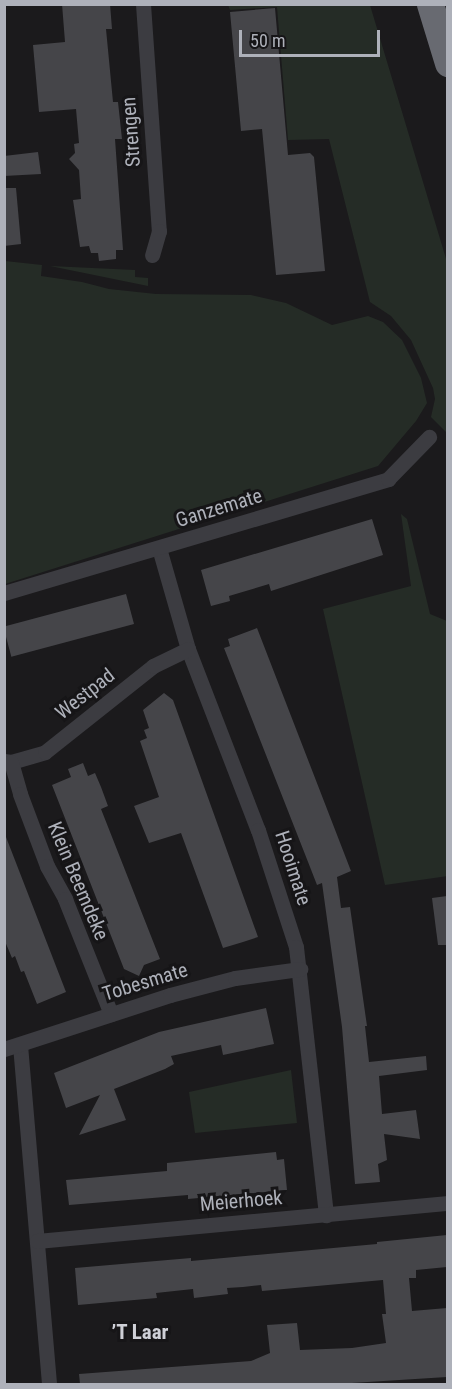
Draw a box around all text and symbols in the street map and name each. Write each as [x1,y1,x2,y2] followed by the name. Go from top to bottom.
[242,18,383,56] scale bar
[250,30,285,51] text: 50 m
[117,96,145,168] street label: Strengen
[173,484,265,532] street label: Ganzemate
[51,663,119,725] street label: Westpad
[42,818,114,944] street label: Klein Beemdeke
[270,828,316,908] street label: Hooimate
[100,958,190,1006] street label: Tobesmate
[199,1185,283,1217] street label: Meierhoek
[111,1319,169,1345] district label: ’T Laar

